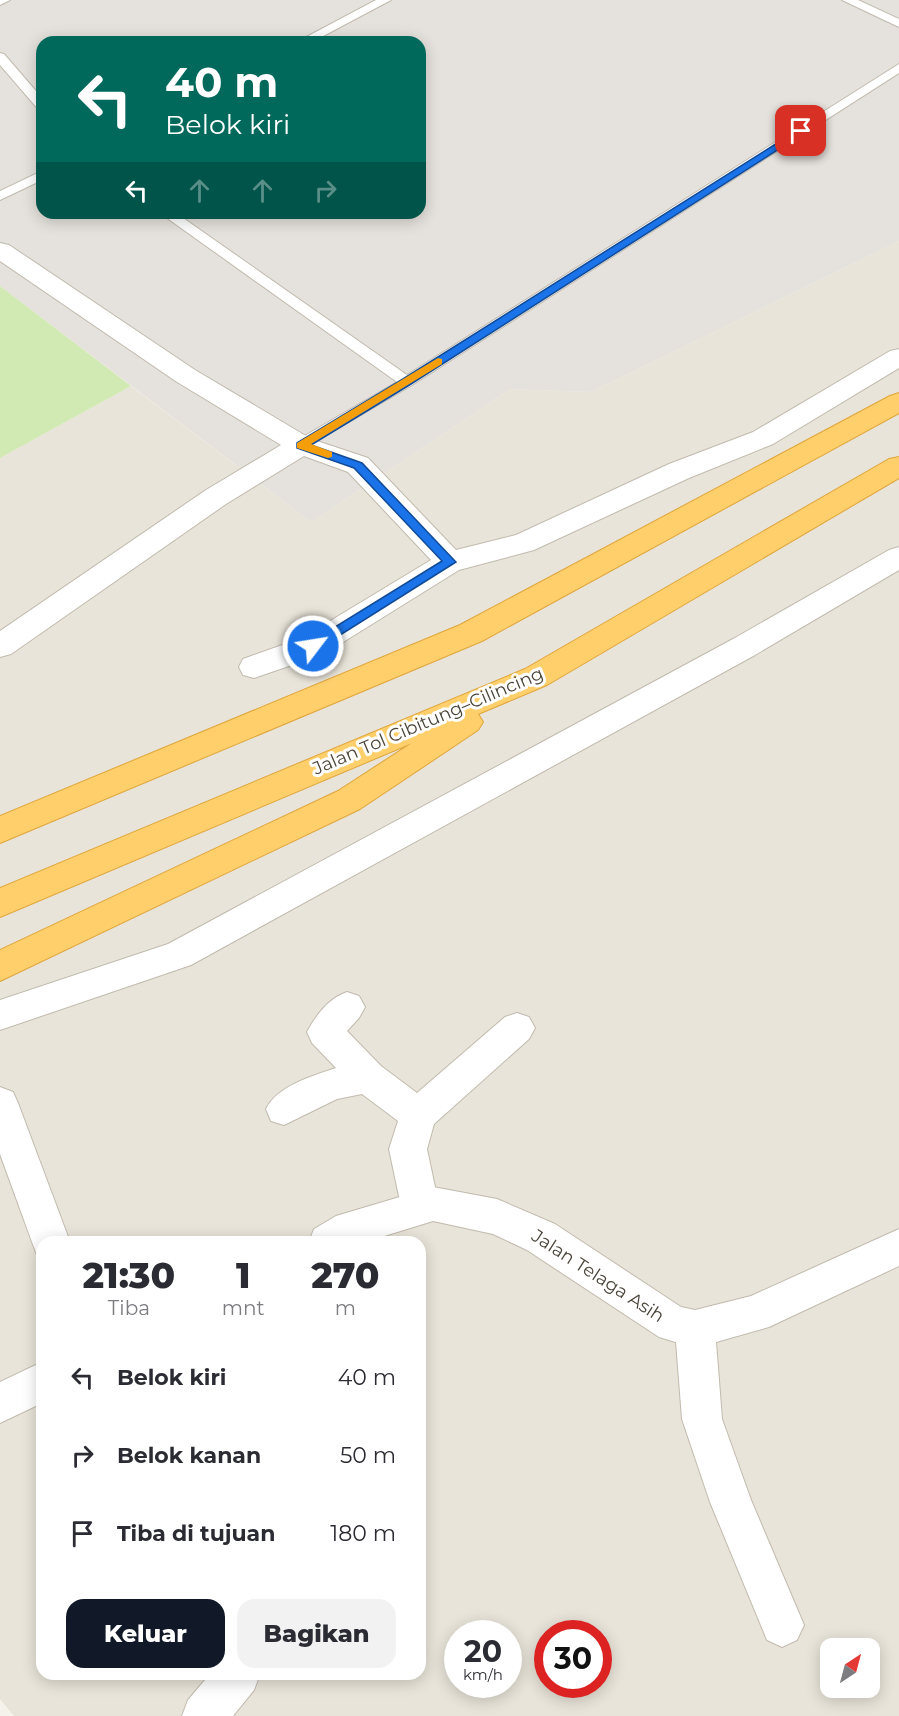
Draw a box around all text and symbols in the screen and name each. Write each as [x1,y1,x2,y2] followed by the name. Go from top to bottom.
[165,56,278,108] text: 40 m
[66,60,144,138] icon: left
[775,105,826,156] pin
[165,108,290,141] text: Belok kiri
[784,114,817,147] icon: arrive
[120,174,153,207] icon: left
[183,174,216,207] icon: ahead
[246,174,279,207] icon: ahead
[309,174,342,207] icon: right
[281,614,345,678] position arrow
[308,662,547,780] street label: Jalan Tol Cibitung–Cilincing
[527,1224,669,1327] street label: Jalan Telaga Asih
[83,1253,175,1297] text: 21:30
[236,1253,251,1297] text: 1
[311,1253,379,1297] text: 270
[108,1296,150,1320] text: Tiba
[222,1296,265,1320] text: mnt
[335,1296,356,1320] text: m
[66,1361,99,1394] icon: left
[117,1364,226,1391] text: Belok kiri
[338,1364,396,1391] text: 40 m
[66,1439,99,1472] icon: right
[117,1442,261,1469] text: Belok kanan
[340,1442,396,1469] text: 50 m
[66,1517,99,1550] icon: arrive
[117,1520,275,1547] text: Tiba di tujuan
[330,1520,396,1547] text: 180 m
[66,1599,225,1668] button: Keluar
[237,1599,396,1668] button: Bagikan
[534,1620,612,1698] speed limit sign: 30
[464,1633,502,1670] text: 20
[820,1638,880,1698] north arrow
[820,1638,880,1698] map controls
[463,1665,503,1684] text: km/h

